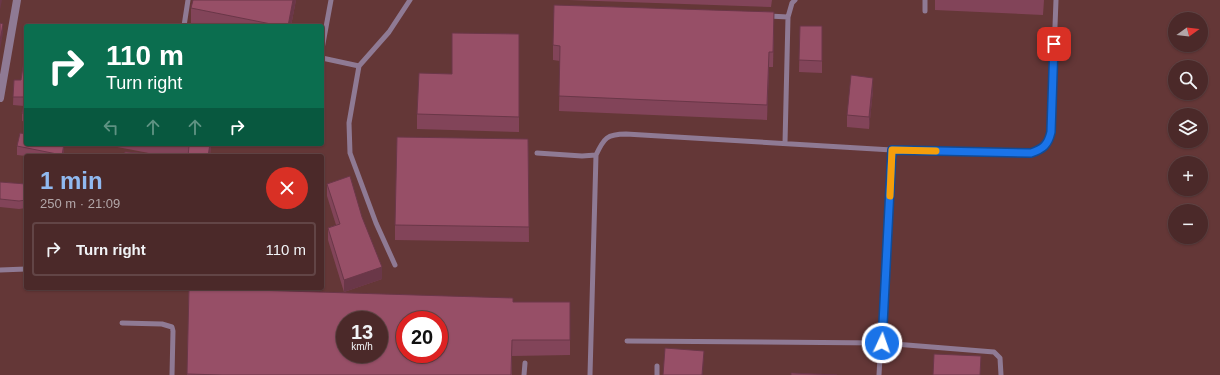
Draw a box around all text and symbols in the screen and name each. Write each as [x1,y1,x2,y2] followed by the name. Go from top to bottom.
[1168,12,1208,52] north arrow
[1168,12,1208,244] map controls
[1037,27,1071,61] pin
[1043,33,1065,55] icon: arrive
[40,40,92,92] icon: right
[106,40,184,71] text: 110 m
[1168,60,1208,100] button: search
[106,73,182,93] text: Turn right
[1168,108,1208,148] button: layers
[100,116,122,138] icon: left
[142,116,164,138] icon: ahead
[184,116,206,138] icon: ahead
[226,116,248,138] icon: right
[1168,156,1208,196] button: +
[40,167,103,194] text: 1 min
[266,167,308,209] button: close
[40,196,120,211] text: 250 m · 21:09
[1168,204,1208,244] button: −
[42,238,64,260] icon: right
[76,241,146,258] text: Turn right
[265,241,306,258] text: 110 m
[396,311,448,363] speed limit sign: 20
[351,321,373,343] text: 13
[861,322,903,364] position arrow
[351,341,373,352] text: km/h

